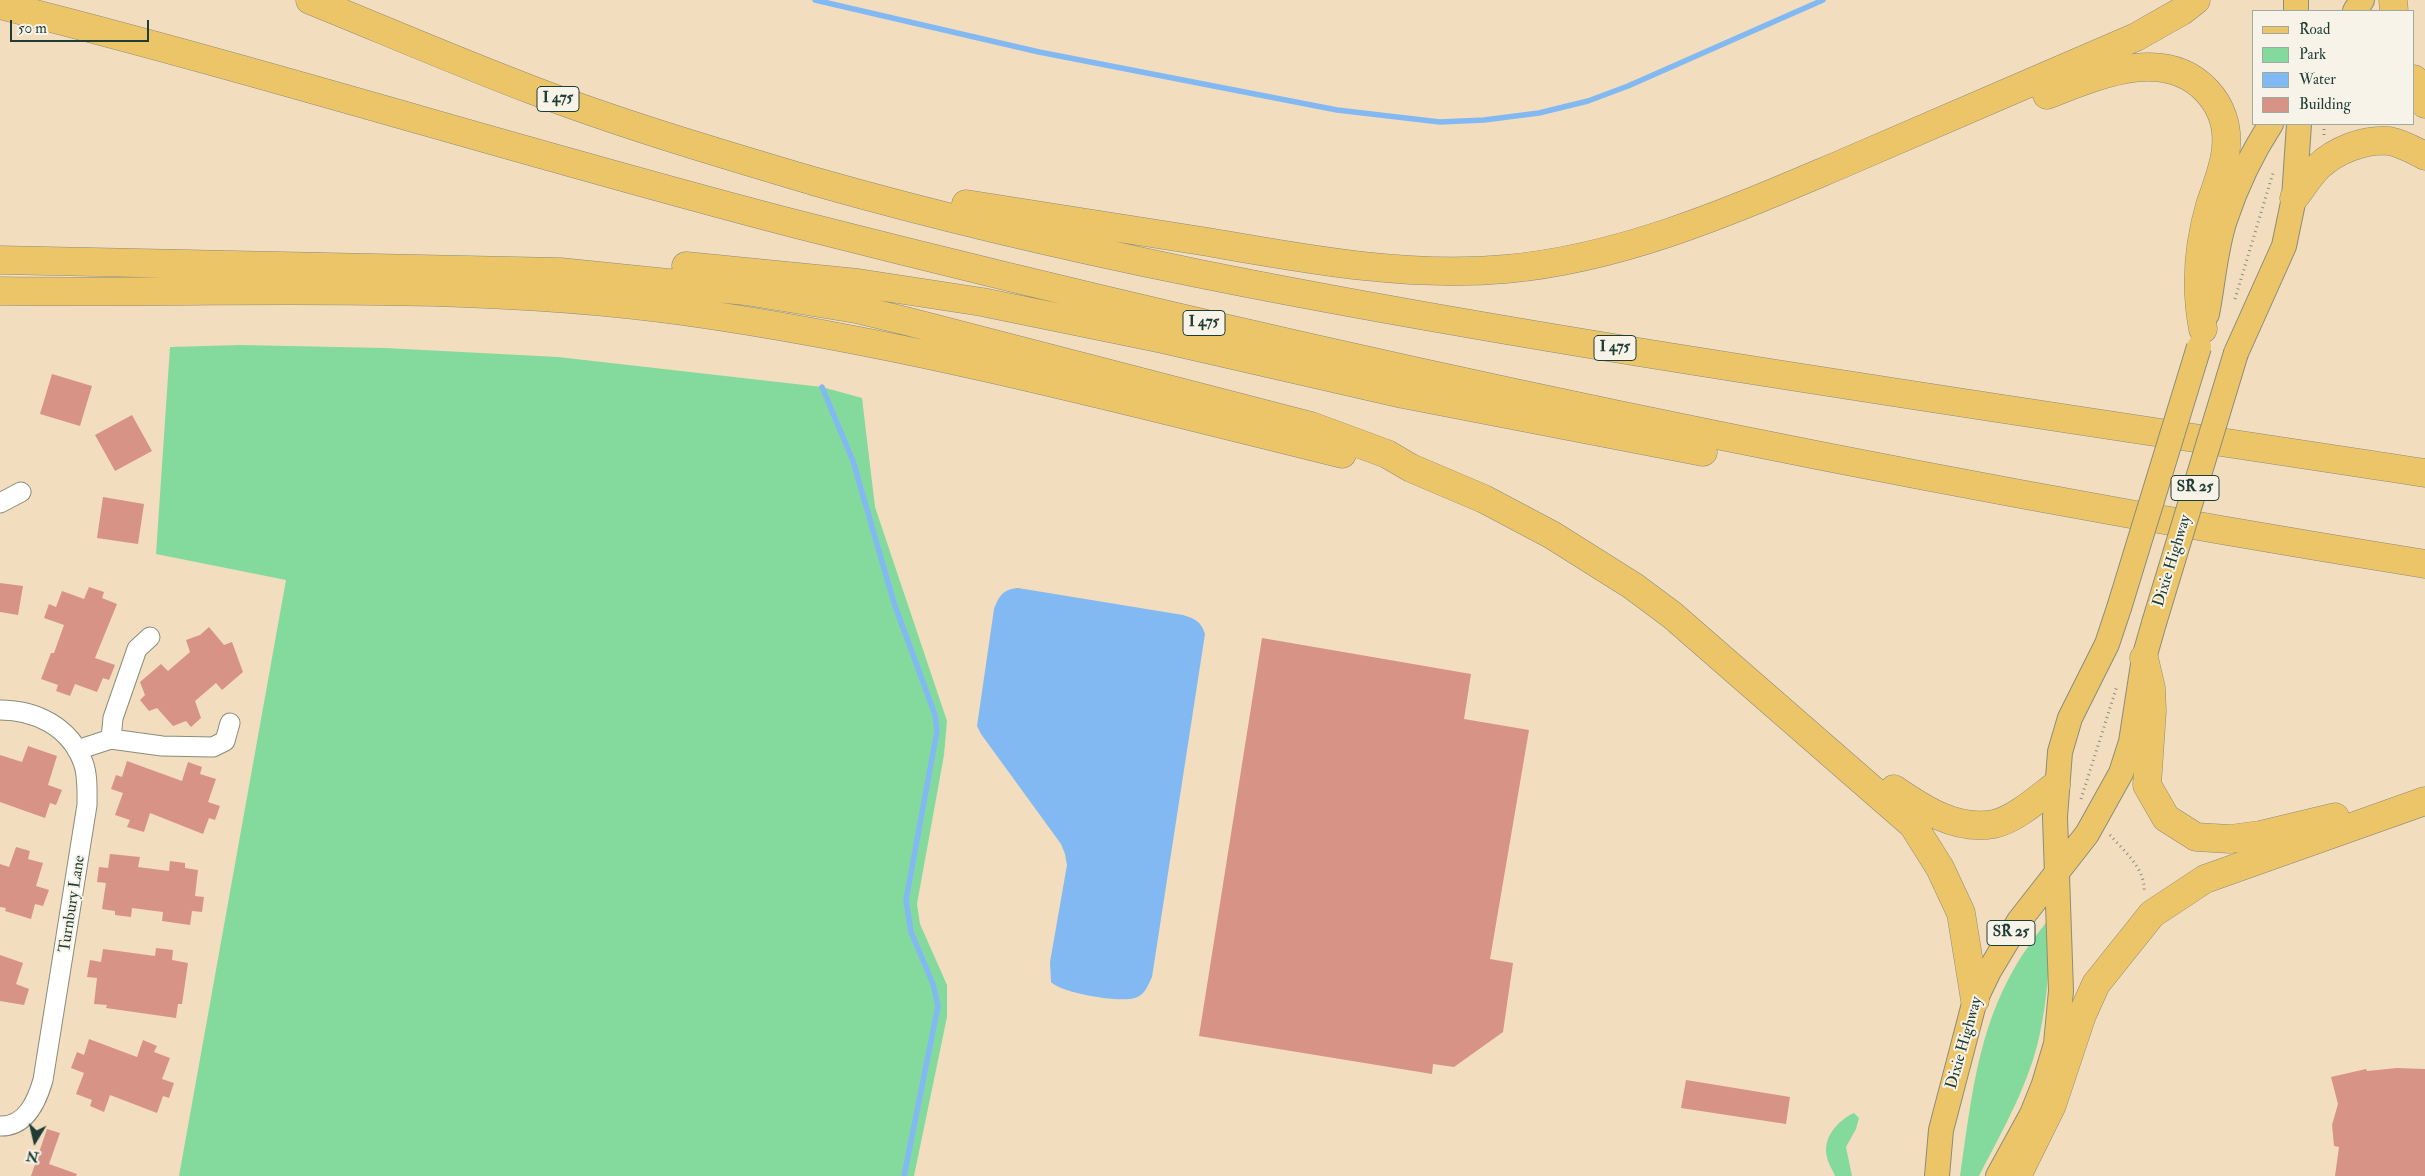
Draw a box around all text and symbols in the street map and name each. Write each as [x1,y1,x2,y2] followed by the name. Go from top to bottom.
[12,10,151,42] scale bar
[2252,10,2415,125] legend
[18,19,47,38] text: 50 m
[2299,20,2330,39] text: Road
[2299,45,2326,64] text: Park
[2299,70,2336,89] text: Water
[537,86,579,112] road number: I 475
[2299,95,2351,114] text: Building
[1183,310,1225,336] road number: I 475
[1594,336,1636,360] road number: I 475
[2171,476,2219,500] road number: SR 25
[2150,513,2196,609] street label: Dixie Highway
[56,854,90,954] street label: Turnbury Lane
[1987,920,2035,946] road number: SR 25
[1943,995,1987,1091] street label: Dixie Highway
[10,1116,60,1166] north arrow
[25,1147,40,1166] text: N

